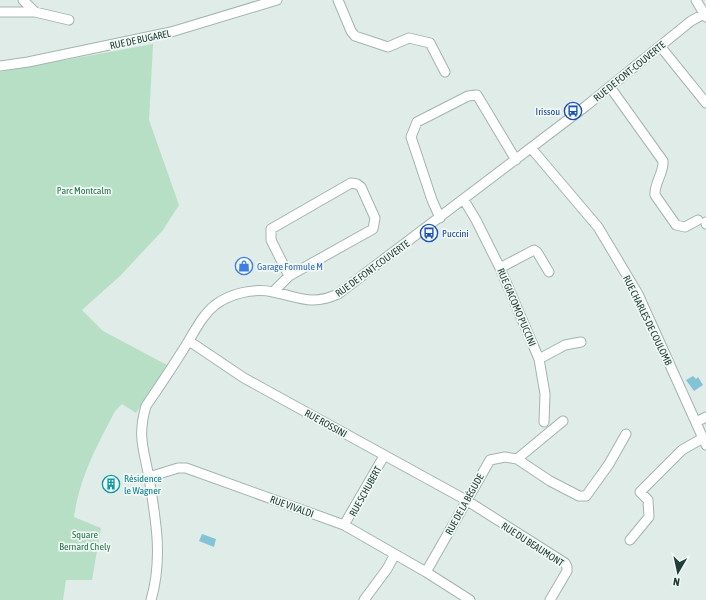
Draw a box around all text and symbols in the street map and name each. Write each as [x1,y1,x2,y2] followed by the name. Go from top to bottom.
[109,28,172,51] street label: RUE DE BUGAREL
[591,39,668,104] street label: RUE DE FONT-COUVERTE
[563,101,583,121] bus stop icon: Irissou
[536,106,560,117] place label: Irissou
[57,185,111,196] park label: Parc Montcalm
[419,223,439,243] bus stop icon: Puccini
[442,228,469,239] place label: Puccini
[333,237,412,299] street label: RUE DE FONT-COUVERTE
[234,256,254,276] shop icon: Garage Formule M
[257,261,323,272] place label: Garage Formule M
[495,266,538,348] street label: RUE GIACOMO PUCCINI
[621,273,674,367] street label: RUE CHARLES DE COULOMB
[303,407,349,440] street label: RUE ROSSINI
[347,464,384,518] street label: RUE SCHUBERT
[443,471,486,537] street label: RUE DE LA BÉGUDE
[124,473,162,496] place label: Résidence le Wagner
[101,474,121,494] building icon: Résidence le Wagner
[269,494,315,519] street label: RUE VIVALDI
[500,520,566,569] street label: RUE DU BEAUMONT
[59,529,111,552] park label: Square Bernard Chely
[658,552,698,592] north arrow
[672,575,681,588] text: N

